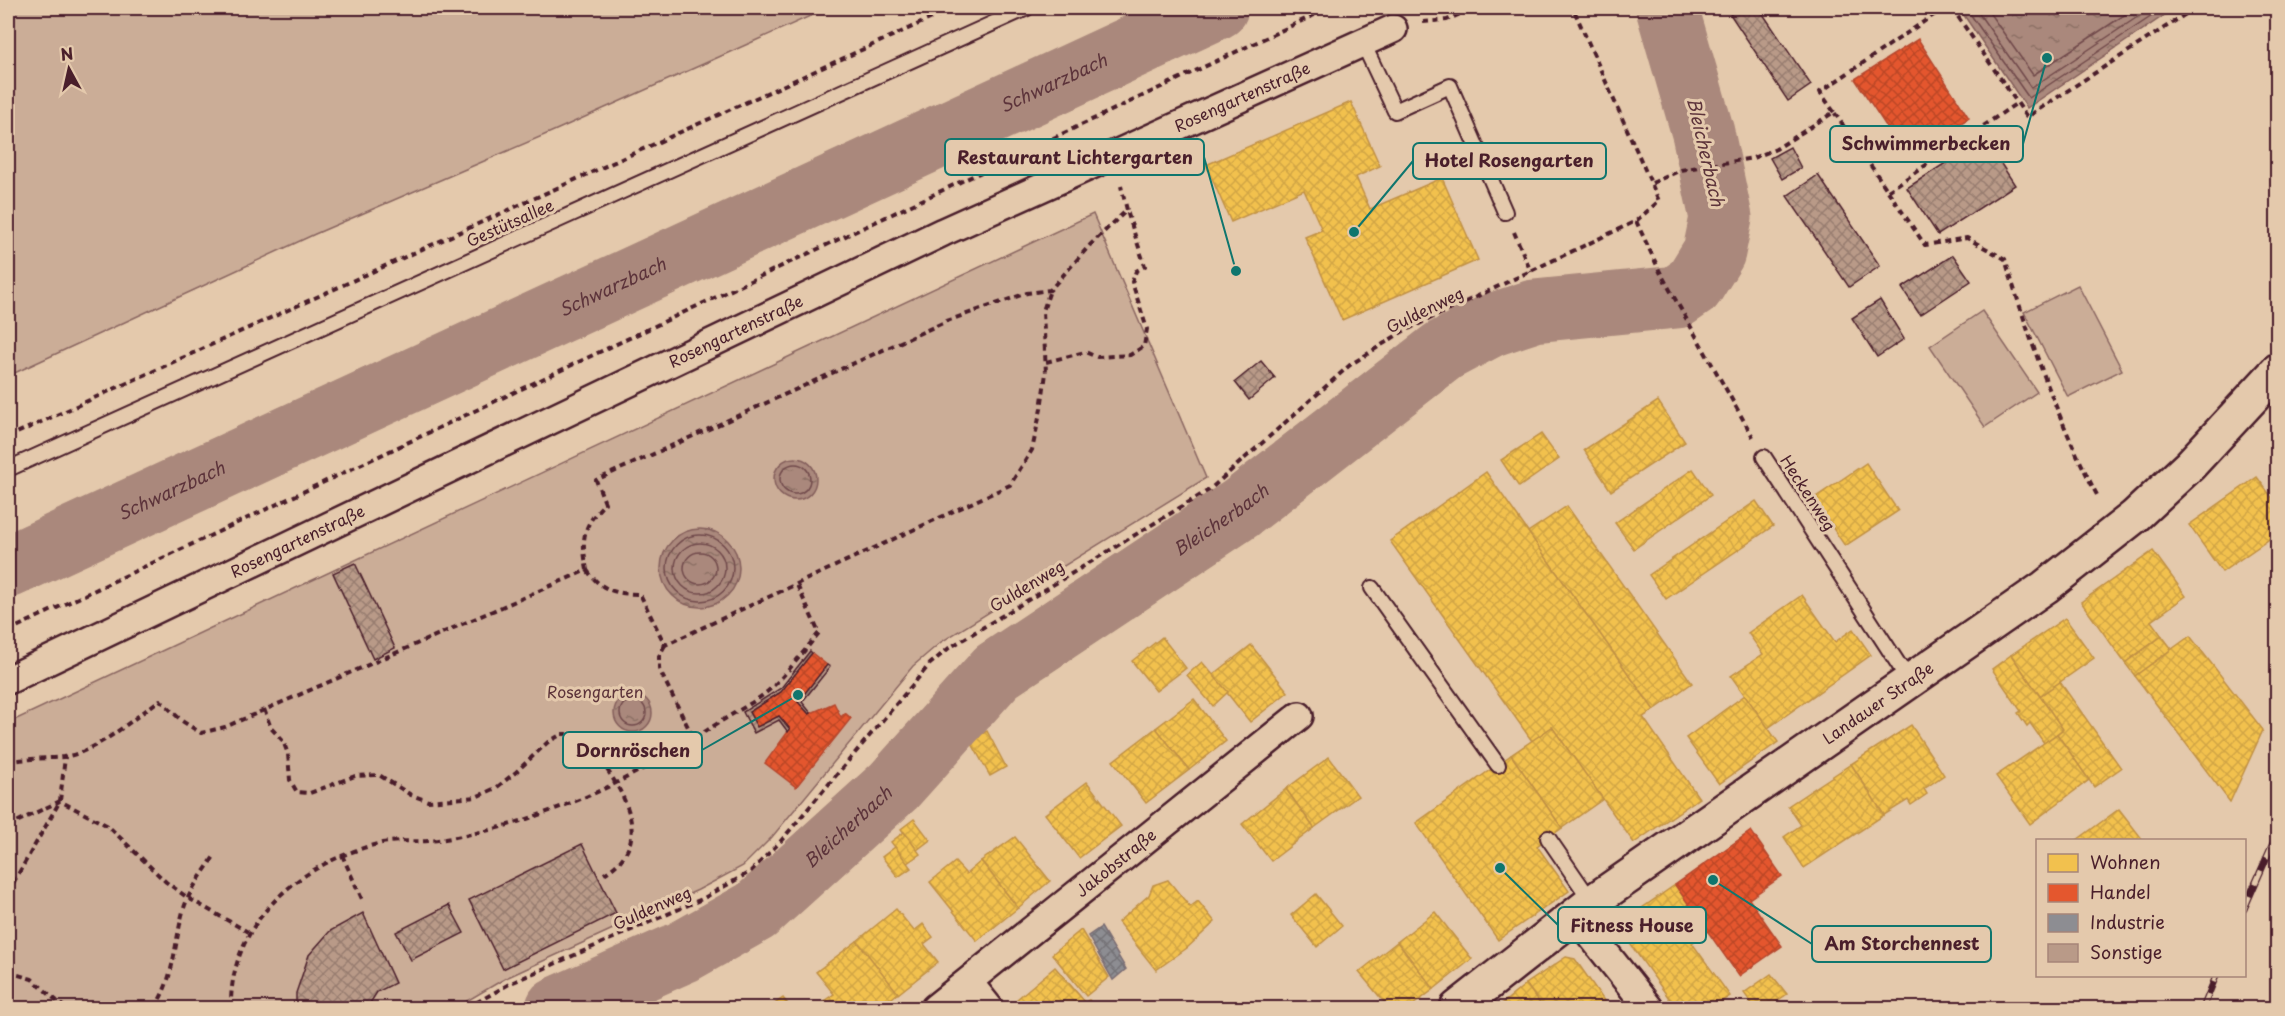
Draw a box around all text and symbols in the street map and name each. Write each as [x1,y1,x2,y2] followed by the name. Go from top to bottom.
[39,39,99,99] north arrow
[59,40,75,66] text: N
[995,46,1111,119] water label: Schwarzbach
[1170,55,1314,137] street label: Rosengartenstraße
[1681,95,1732,209] water label: Bleicherbach
[1830,126,2023,162] callout: Schwimmerbecken
[1842,129,2010,156] text: Schwimmerbecken
[945,139,1204,175] callout: Restaurant Lichtergarten
[957,143,1193,170] text: Restaurant Lichtergarten
[1413,143,1606,179] callout: Hotel Rosengarten
[1424,146,1594,173] text: Hotel Rosengarten
[462,192,558,252] street label: Gestütsallee
[554,249,670,323] water label: Schwarzbach
[1382,280,1467,338] street label: Guldenweg
[664,288,807,373] street label: Rosengartenstraße
[1775,450,1842,535] street label: Heckenweg
[113,453,229,527] water label: Schwarzbach
[1167,476,1274,562] water label: Bleicherbach
[226,498,368,583] street label: Rosengartenstraße
[984,553,1068,617] street label: Guldenweg
[1817,655,1938,749] street label: Landauer Straße
[547,679,643,703] park label: Rosengarten
[563,732,702,768] callout: Dornröschen
[576,736,690,763] text: Dornröschen
[797,779,898,874] water label: Bleicherbach
[1070,822,1161,902] street label: Jakobstraße
[2036,839,2246,977] legend
[2090,848,2161,875] text: Wohnen
[2090,878,2151,905] text: Handel
[609,879,695,935] street label: Guldenweg
[1558,907,1706,943] callout: Fitness House
[2090,908,2165,935] text: Industrie
[1570,911,1694,938] text: Fitness House
[1812,926,1991,962] callout: Am Storchennest
[1824,929,1980,956] text: Am Storchennest
[2090,938,2162,965] text: Sonstige

